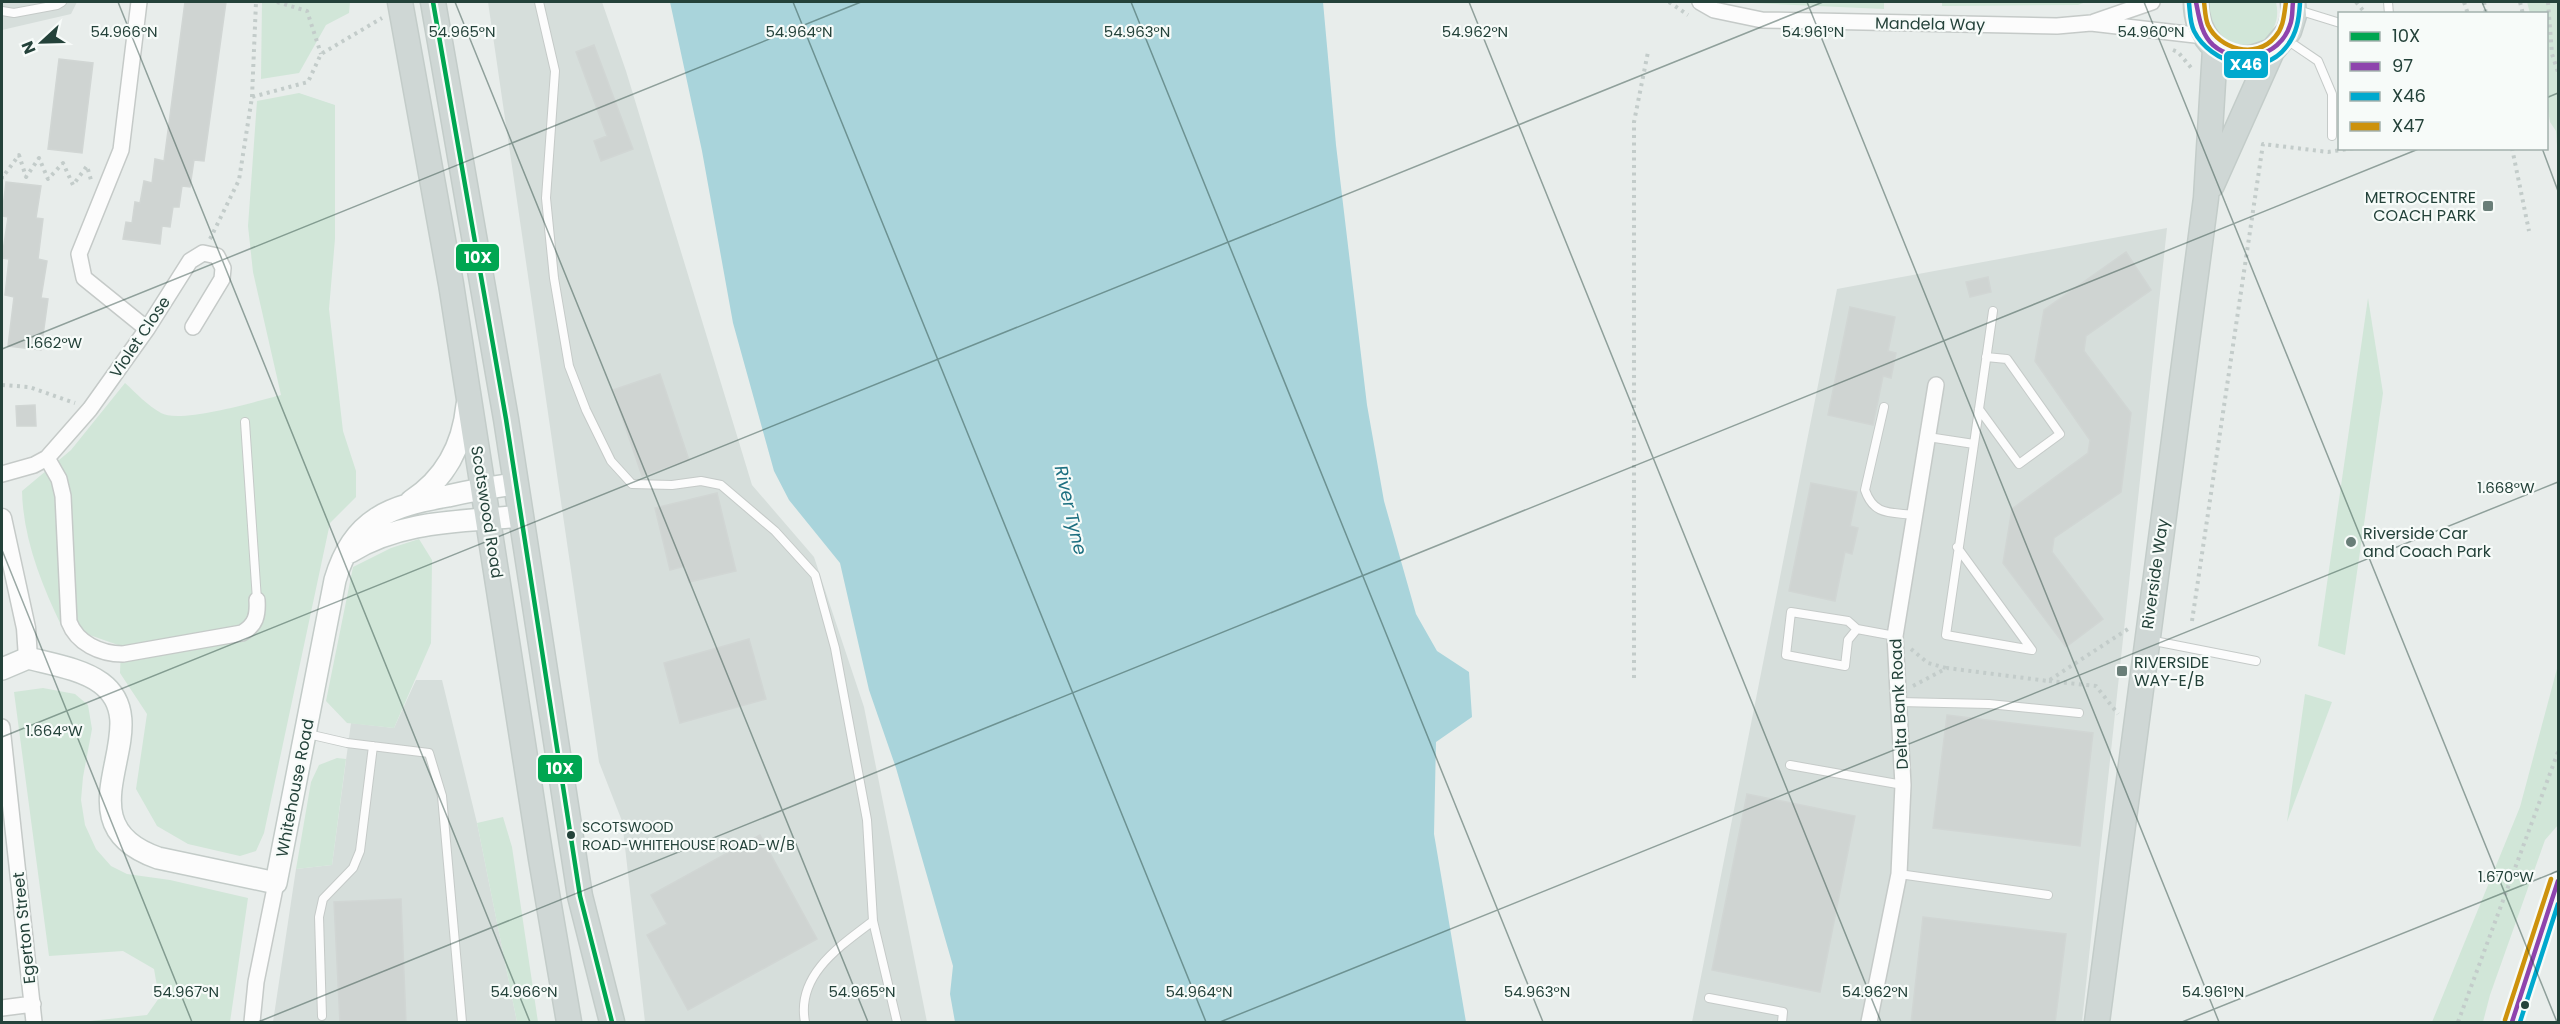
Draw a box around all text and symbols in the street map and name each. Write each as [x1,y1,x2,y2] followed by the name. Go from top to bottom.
[12,12,72,72] north arrow
[1875,12,1985,36] street label: Mandela Way
[2338,12,2548,150] legend
[90,21,158,42] text: 54.966°N
[428,21,496,42] text: 54.965°N
[765,21,833,42] text: 54.964°N
[1104,21,1170,42] text: 54.963°N
[1442,21,1508,42] text: 54.962°N
[1782,21,1844,42] text: 54.961°N
[2117,21,2185,42] text: 54.960°N
[2392,23,2420,48] text: 10X
[16,38,41,57] text: N
[2223,50,2269,79] line badge: X46
[2230,53,2262,76] text: X46
[2392,53,2413,78] text: 97
[2392,83,2426,108] text: X46
[2392,113,2424,138] text: X47
[2365,186,2476,227] place label: METROCENTRE COACH PARK
[2481,199,2495,213] marker: METROCENTRE COACH PARK
[455,243,500,272] line badge: 10X
[464,246,493,269] text: 10X
[104,292,176,382] street label: Violet Close
[26,332,83,353] text: 1.662°W
[465,444,509,580] street label: Scotswood Road
[1049,463,1093,557] water label: River Tyne
[2477,477,2535,498] text: 1.668°W
[2136,517,2174,631] street label: Riverside Way
[2363,522,2492,563] place label: Riverside Car and Coach Park
[2344,535,2358,549] marker: Riverside Car and Coach Park
[1884,638,1914,770] street label: Delta Bank Road
[2134,651,2209,692] place label: RIVERSIDE WAY-E/B
[2115,664,2129,678] marker: RIVERSIDE WAY-E/B
[270,717,320,859] street label: Whitehouse Road
[25,720,83,741] text: 1.664°W
[537,754,583,783] line badge: 10X
[546,757,575,780] text: 10X
[582,817,795,855] place label: SCOTSWOOD ROAD-WHITEHOUSE ROAD-W/B
[565,829,577,841] marker: SCOTSWOOD ROAD-WHITEHOUSE ROAD-W/B
[2478,866,2534,887] text: 1.670°W
[7,871,41,985] street label: Egerton Street
[153,981,219,1002] text: 54.967°N
[490,981,558,1002] text: 54.966°N
[828,981,896,1002] text: 54.965°N
[1165,981,1233,1002] text: 54.964°N
[1504,981,1570,1002] text: 54.963°N
[1842,981,1908,1002] text: 54.962°N
[2182,981,2244,1002] text: 54.961°N
[2519,999,2531,1011] unlabelled marker

